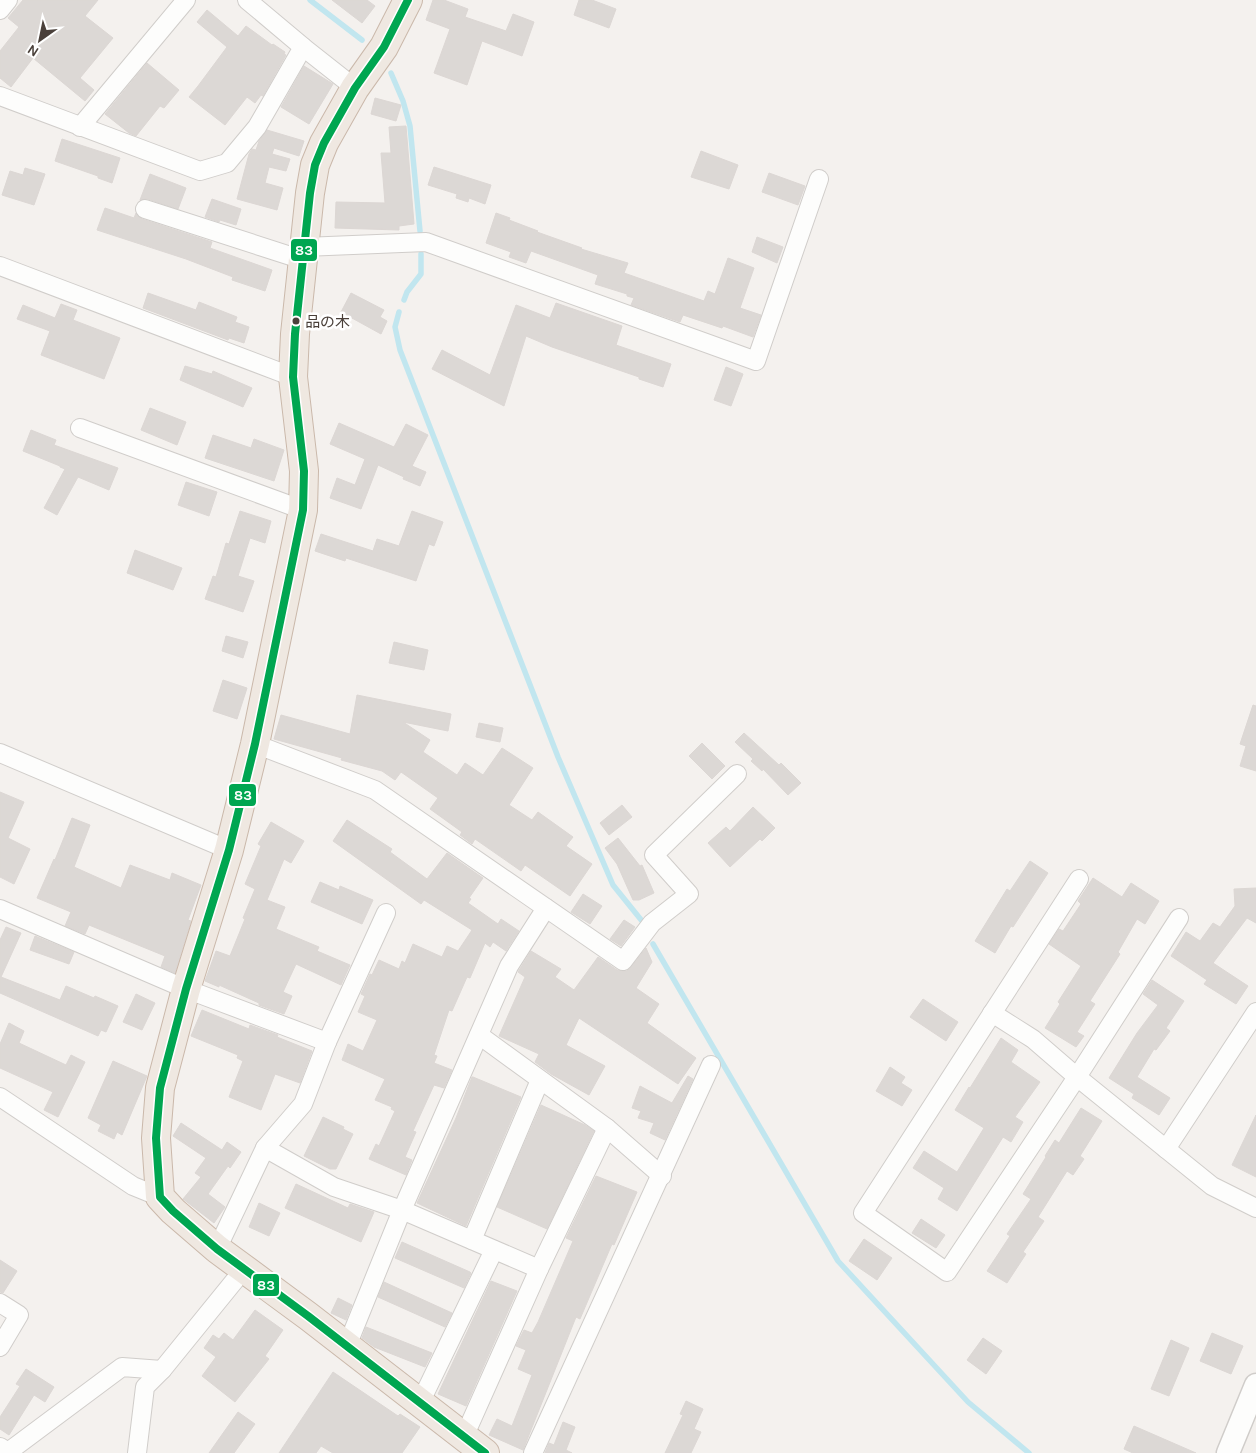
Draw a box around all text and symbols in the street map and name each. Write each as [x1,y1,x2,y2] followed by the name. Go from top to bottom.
[15,15,65,65] north arrow
[24,41,42,60] text: N
[290,238,318,262] line badge: 83
[295,242,313,259] text: 83
[305,313,350,331] place label: 品の木
[291,316,301,326] marker: 品の木
[228,783,257,807] line badge: 83
[234,787,252,804] text: 83
[252,1273,280,1297] line badge: 83
[257,1277,275,1294] text: 83

